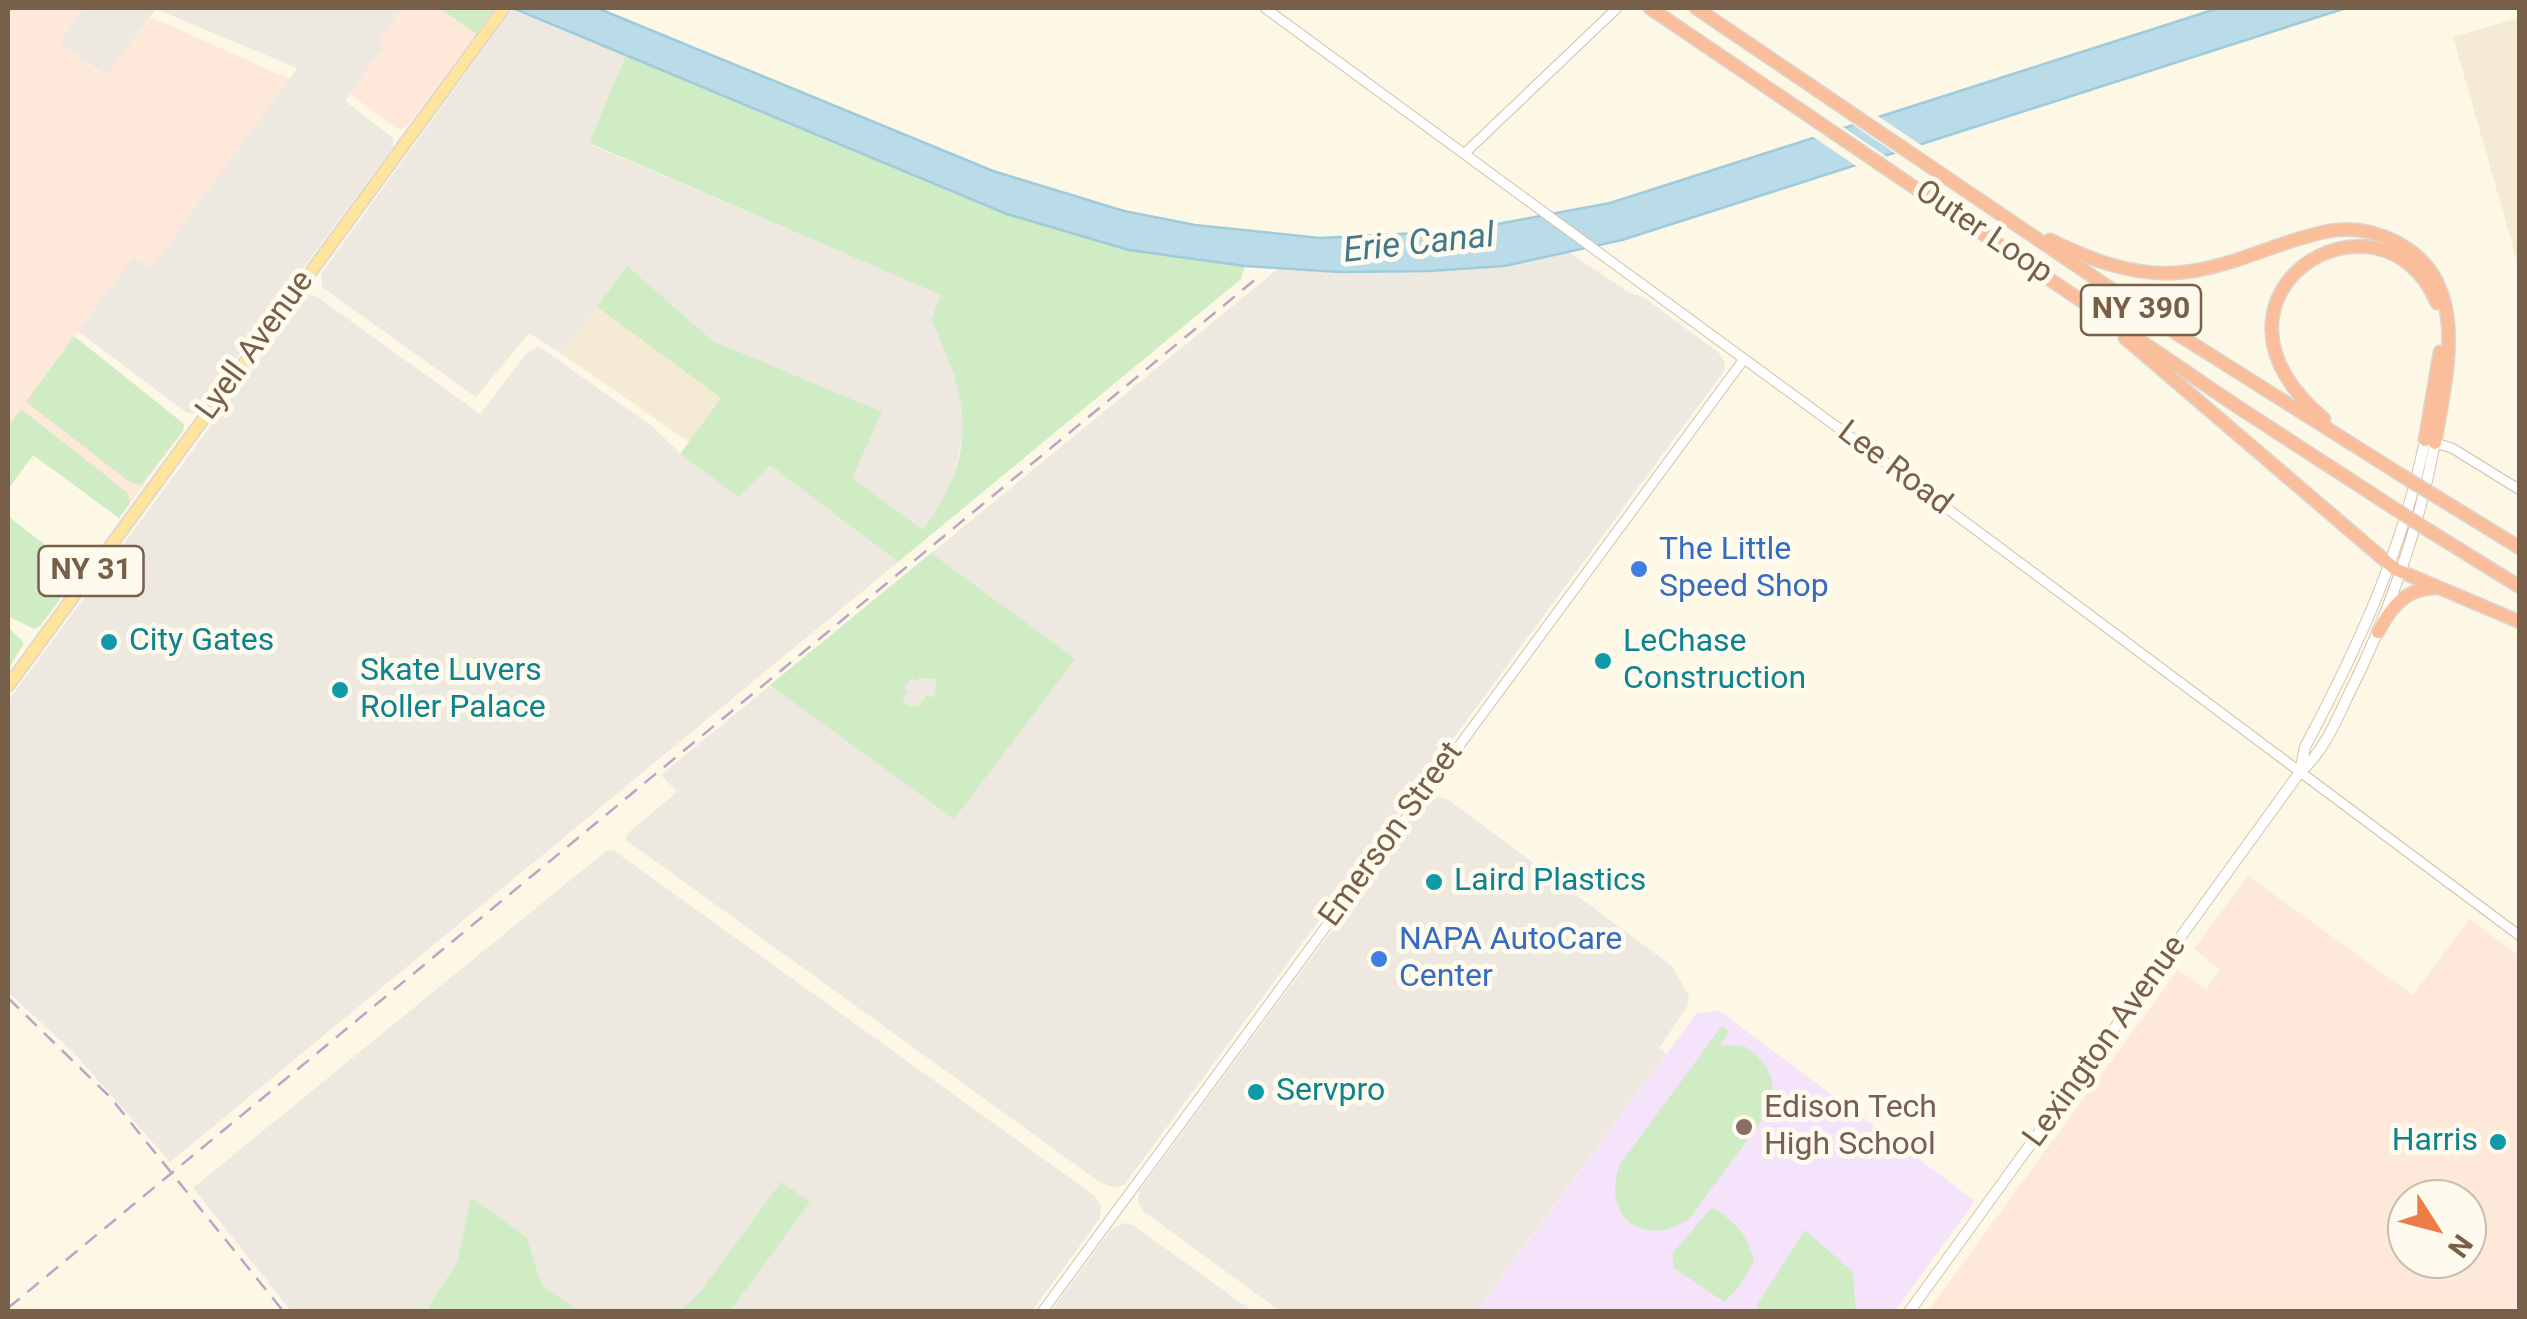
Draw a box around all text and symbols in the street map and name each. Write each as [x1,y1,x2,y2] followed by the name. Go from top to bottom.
[1907,173,2059,293] street label: Outer Loop
[1341,216,1497,274] water label: Erie Canal
[189,264,323,428] street label: Lyell Avenue
[2081,285,2201,335] road number: NY 390
[1830,414,1958,524] street label: Lee Road
[1659,532,1829,607] place label: The Little Speed Shop
[38,546,144,596] road number: NY 31
[1628,558,1650,580] marker: The Little Speed Shop
[129,623,274,661] place label: City Gates
[1623,624,1806,699] place label: LeChase Construction
[98,631,120,653] marker: City Gates
[1592,650,1614,672] marker: LeChase Construction
[360,653,546,728] place label: Skate Luvers Roller Palace
[329,679,351,701] marker: Skate Luvers Roller Palace
[1312,735,1472,935] street label: Emerson Street
[1454,863,1646,901] place label: Laird Plastics
[1423,871,1445,893] marker: Laird Plastics
[1399,922,1622,997] place label: NAPA AutoCare Center
[2016,929,2196,1155] street label: Lexington Avenue
[1368,948,1390,970] marker: NAPA AutoCare Center
[1276,1073,1385,1111] place label: Servpro
[1245,1081,1267,1103] marker: Servpro
[1764,1090,1937,1165] place label: Edison Tech High School
[1733,1116,1755,1138] marker: Edison Tech High School
[2392,1123,2478,1161] place label: Harris
[2487,1131,2509,1153] marker: Harris
[2387,1179,2487,1279] north arrow
[2441,1228,2479,1263] text: N

